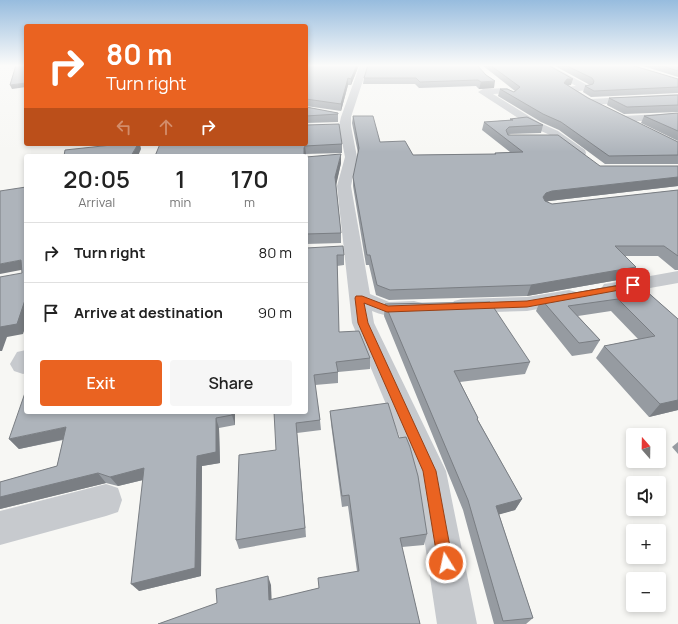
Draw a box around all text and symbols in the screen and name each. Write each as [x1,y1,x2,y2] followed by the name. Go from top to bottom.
[106,35,172,73] text: 80 m
[40,40,92,92] icon: right
[106,71,187,95] text: Turn right
[113,116,135,138] icon: left
[155,116,177,138] icon: ahead
[197,116,219,138] icon: right
[63,162,130,195] text: 20:05
[175,162,185,195] text: 1
[231,162,269,195] text: 170
[78,193,115,211] text: Arrival
[169,193,191,211] text: min
[244,193,255,211] text: m
[40,242,62,264] icon: right
[74,242,145,263] text: Turn right
[258,242,292,263] text: 80 m
[616,268,650,302] pin
[622,274,644,296] icon: arrive
[40,302,62,324] icon: arrive
[74,302,223,323] text: Arrive at destination
[258,302,292,323] text: 90 m
[40,360,162,406] button: Exit
[170,360,292,406] button: Share
[626,428,666,468] north arrow
[626,428,666,612] map controls
[626,476,666,516] button: sound
[626,524,666,564] button: +
[425,542,467,584] position arrow
[626,572,666,612] button: −

